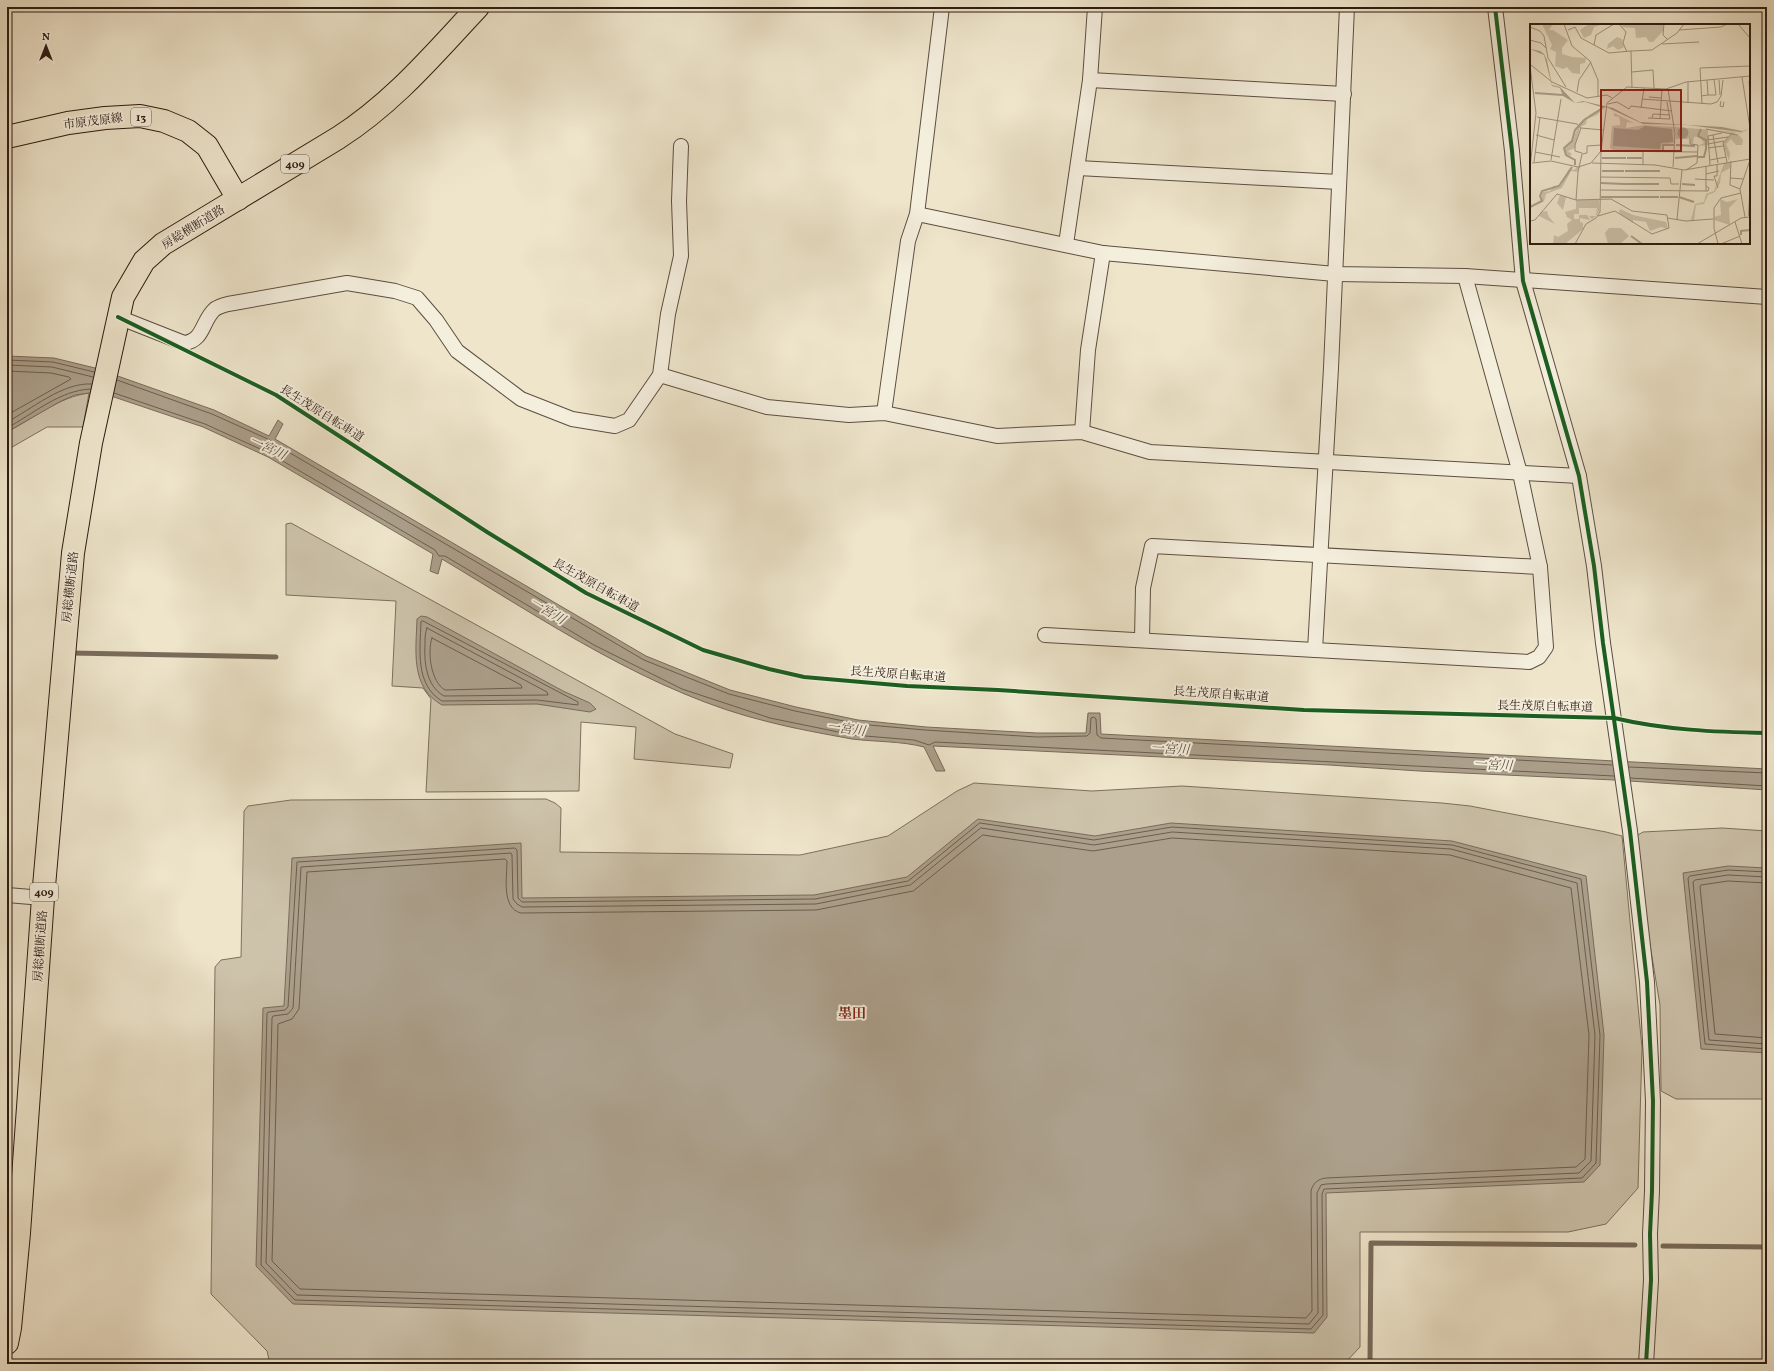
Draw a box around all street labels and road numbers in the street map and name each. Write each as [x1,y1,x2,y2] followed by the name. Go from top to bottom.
[131,108,151,126] road number: 13
[62,110,124,134] street label: 市原茂原線
[281,155,309,173] road number: 409
[159,202,228,254] street label: 房総横断道路
[277,382,366,446] street label: 長生茂原自転車道
[59,550,83,624] street label: 房総横断道路
[550,556,641,616] street label: 長生茂原自転車道
[849,664,946,686] street label: 長生茂原自転車道
[1172,684,1269,706] street label: 長生茂原自転車道
[1497,698,1593,716] street label: 長生茂原自転車道
[30,883,58,901] road number: 409
[31,910,51,983] street label: 房総横断道路

